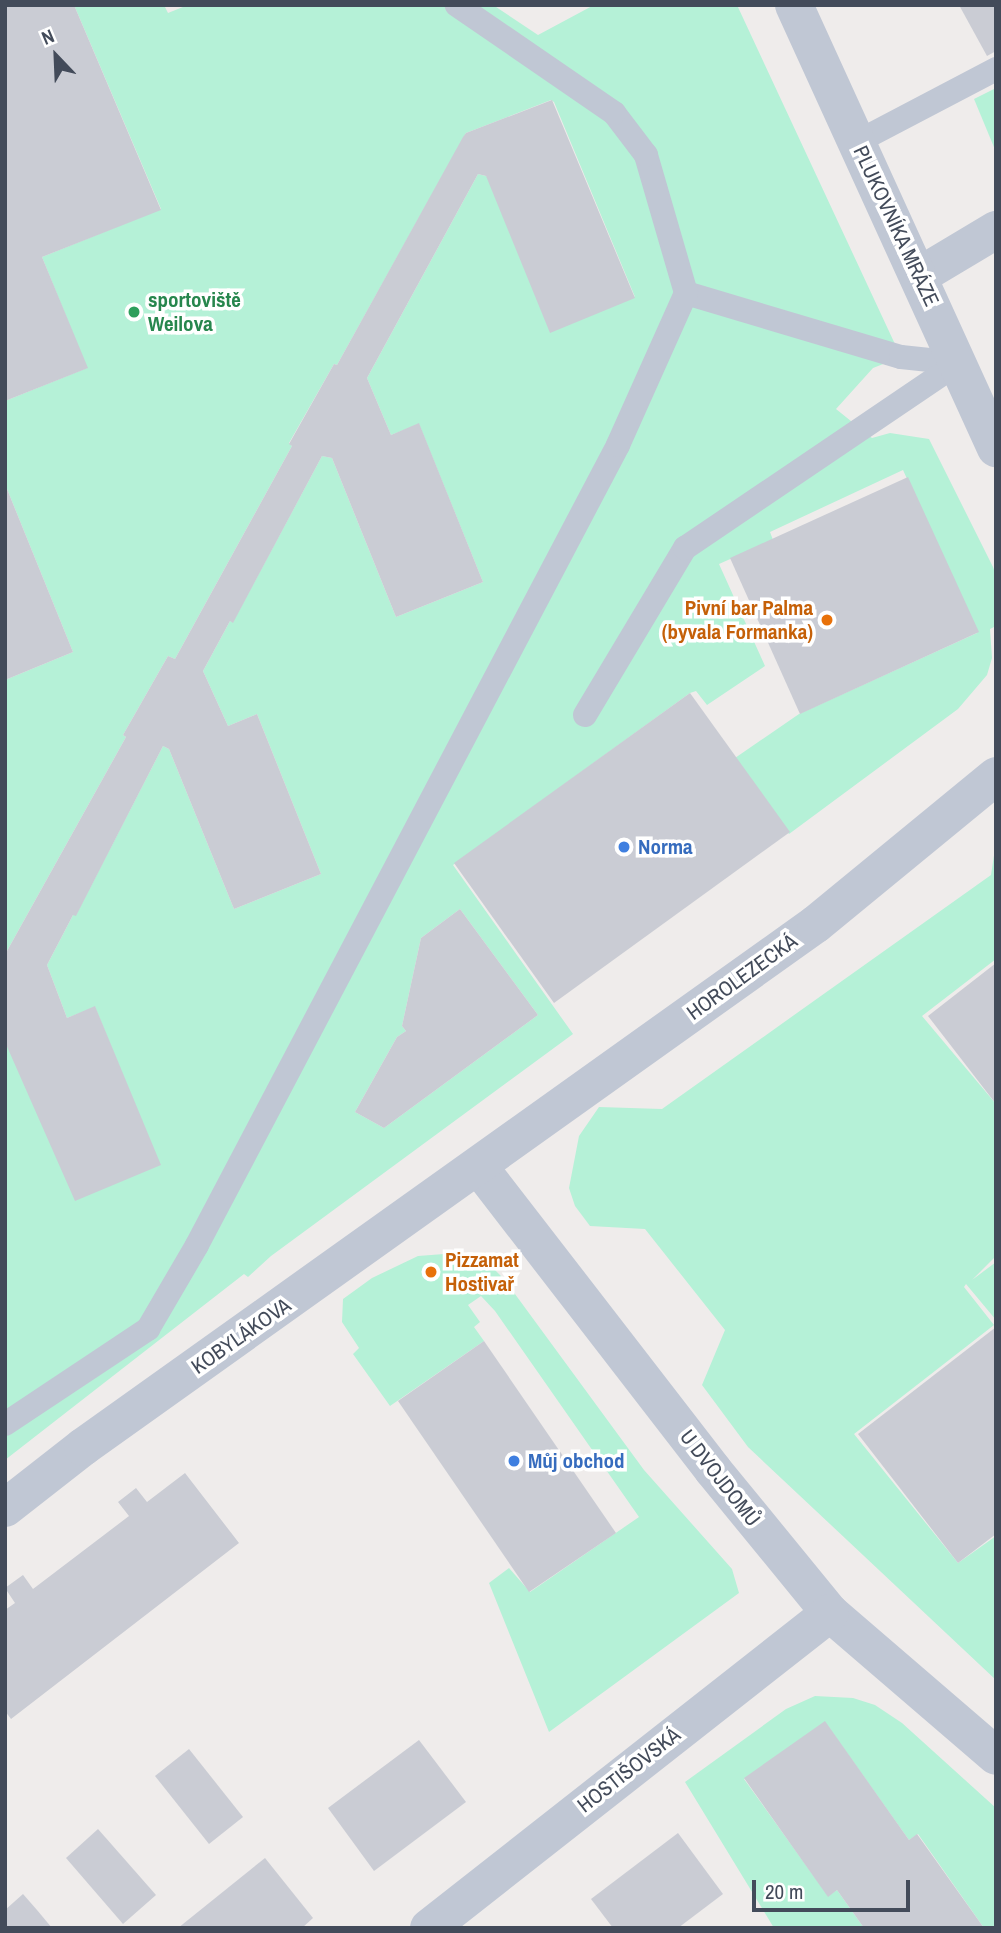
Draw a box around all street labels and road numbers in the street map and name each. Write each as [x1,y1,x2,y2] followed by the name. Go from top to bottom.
[848,141,944,311] street label: PLUKOVNÍKA MRÁZE
[682,929,802,1025] street label: HOROLEZECKÁ
[186,1293,296,1379] street label: KOBYLÁKOVA
[674,1425,766,1531] street label: U DVOJDOMŮ
[573,1722,685,1818] street label: HOSTIŠOVSKÁ

